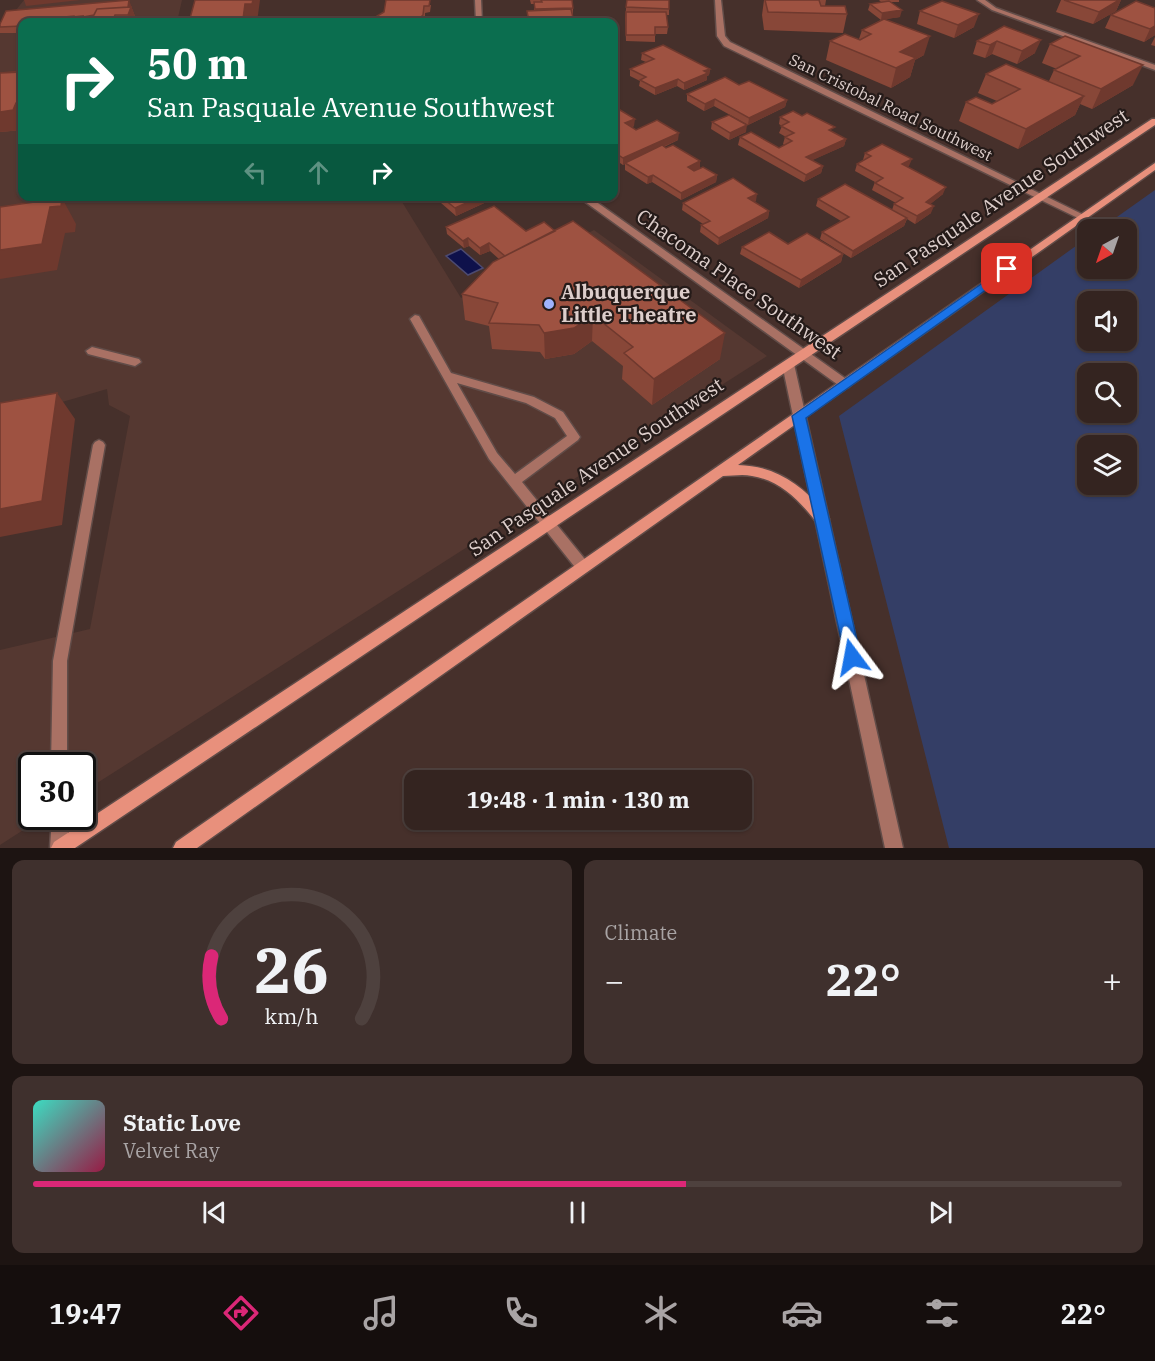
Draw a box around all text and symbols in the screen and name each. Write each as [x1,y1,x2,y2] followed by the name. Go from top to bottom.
[147,36,248,91] text: 50 m
[48,42,126,120] icon: right
[786,49,996,165] street label: San Cristobal Road Southwest
[147,89,555,124] text: San Pasquale Avenue Southwest
[868,102,1133,293] street label: San Pasquale Avenue Southwest
[239,156,272,189] icon: left
[302,156,335,189] icon: ahead
[365,156,398,189] icon: right
[631,202,847,365] street label: Chacoma Place Southwest
[1077,219,1137,279] north arrow
[1077,219,1137,495] map controls
[981,243,1032,294] pin
[990,252,1023,285] icon: arrive
[561,278,697,328] place label: Albuquerque Little Theatre
[1077,291,1137,351] button: sound
[542,297,556,311] marker: Albuquerque Little Theatre
[1077,363,1137,423] button: search
[463,371,728,562] street label: San Pasquale Avenue Southwest
[1077,435,1137,495] button: layers
[820,625,884,689] position arrow
[18,752,96,830] speed limit sign: 30
[466,785,690,814] text: 19:48 · 1 min · 130 m
[605,919,677,946] text: Climate
[254,929,329,1010] text: 26
[826,950,901,1008] text: 22°
[605,959,624,1002] text: −
[1102,959,1122,1002] text: +
[265,1002,319,1030] text: km/h
[123,1108,241,1137] text: Static Love
[123,1137,220,1164] text: Velvet Ray
[198,1196,231,1229] icon: previous
[561,1196,594,1229] icon: pause
[924,1196,957,1229] icon: next
[220,1292,262,1334] icon: directions
[360,1292,402,1334] icon: music
[500,1292,542,1334] icon: phone
[640,1292,682,1334] icon: climate
[781,1292,823,1334] icon: car
[921,1292,963,1334] icon: filters
[49,1296,122,1331] text: 19:47
[1061,1296,1106,1331] text: 22°

